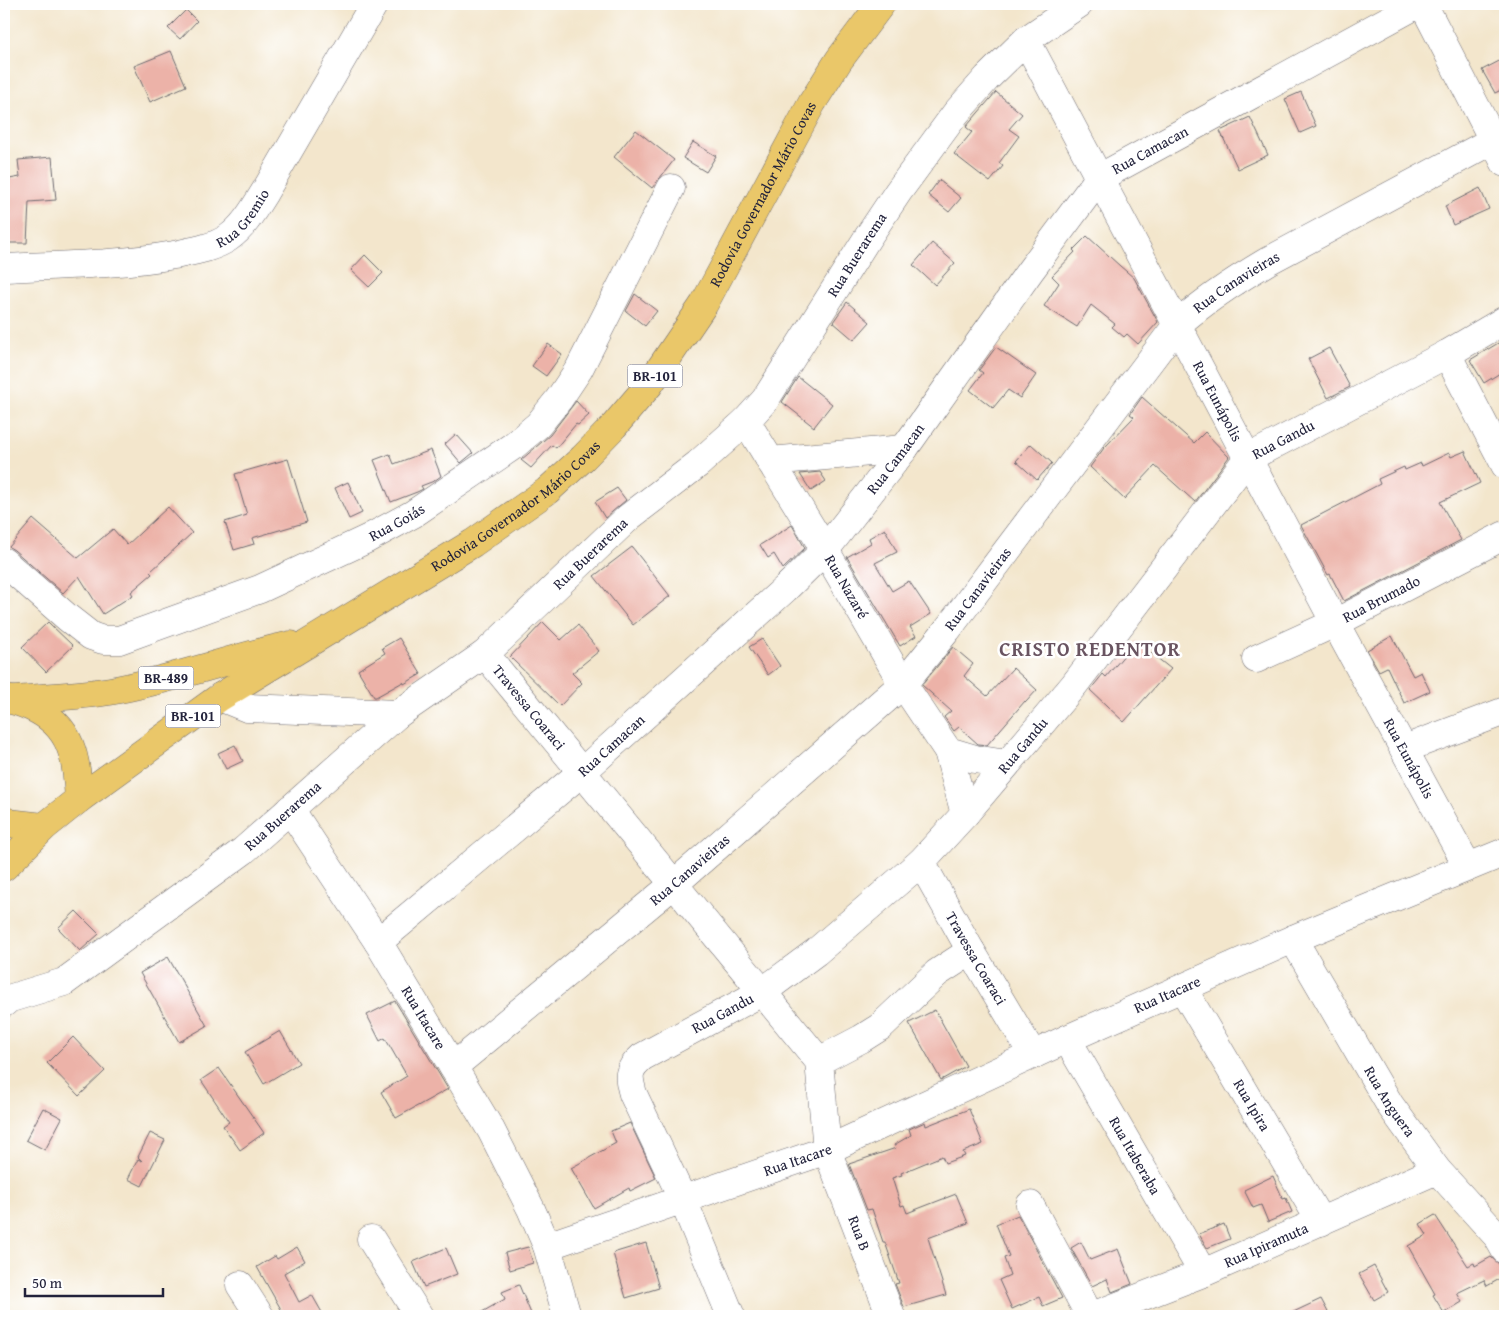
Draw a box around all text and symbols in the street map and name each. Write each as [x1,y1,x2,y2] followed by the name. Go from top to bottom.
[704,97,821,290] street label: Rodovia Governador Mário Covas
[1108,120,1192,179] street label: Rua Camacan
[212,184,274,253] street label: Rua Gremio
[822,208,891,301] street label: Rua Buerarema
[1188,246,1283,318] street label: Rua Canavieiras
[1188,357,1248,445] street label: Rua Eunápolis
[628,364,682,388] road number: BR-101
[1248,414,1319,464] street label: Rua Gandu
[861,418,929,498] street label: Rua Camacan
[427,435,605,576] street label: Rodovia Governador Mário Covas
[365,498,429,546] street label: Rua Goiás
[548,513,632,594] street label: Rua Buerarema
[939,542,1016,635] street label: Rua Canavieiras
[820,551,874,623] street label: Rua Nazaré
[1339,570,1424,627] street label: Rua Brumado
[999,634,1181,663] district label: CRISTO REDENTOR
[488,660,571,754] street label: Travessa Coaraci
[138,666,194,690] road number: BR-489
[166,704,220,728] road number: BR-101
[573,709,650,781] street label: Rua Camacan
[993,712,1053,778] street label: Rua Gandu
[1379,714,1440,802] street label: Rua Eunápolis
[239,776,325,855] street label: Rua Buerarema
[645,829,734,910] street label: Rua Canavieiras
[941,908,1012,1009] street label: Travessa Coaraci
[1130,970,1204,1018] street label: Rua Itacare
[397,982,451,1053] street label: Rua Itacare
[688,987,758,1038] street label: Rua Gandu
[1359,1062,1421,1141] street label: Rua Anguera
[1229,1075,1276,1135] street label: Rua Ipira
[1104,1113,1166,1198] street label: Rua Itaberaba
[761,1138,835,1181] street label: Rua Itacare
[843,1213,876,1253] street label: Rua B
[1220,1217,1311,1273] street label: Rua Ipiramuta
[25,1265,162,1297] scale bar
[32,1272,63,1293] text: 50 m

